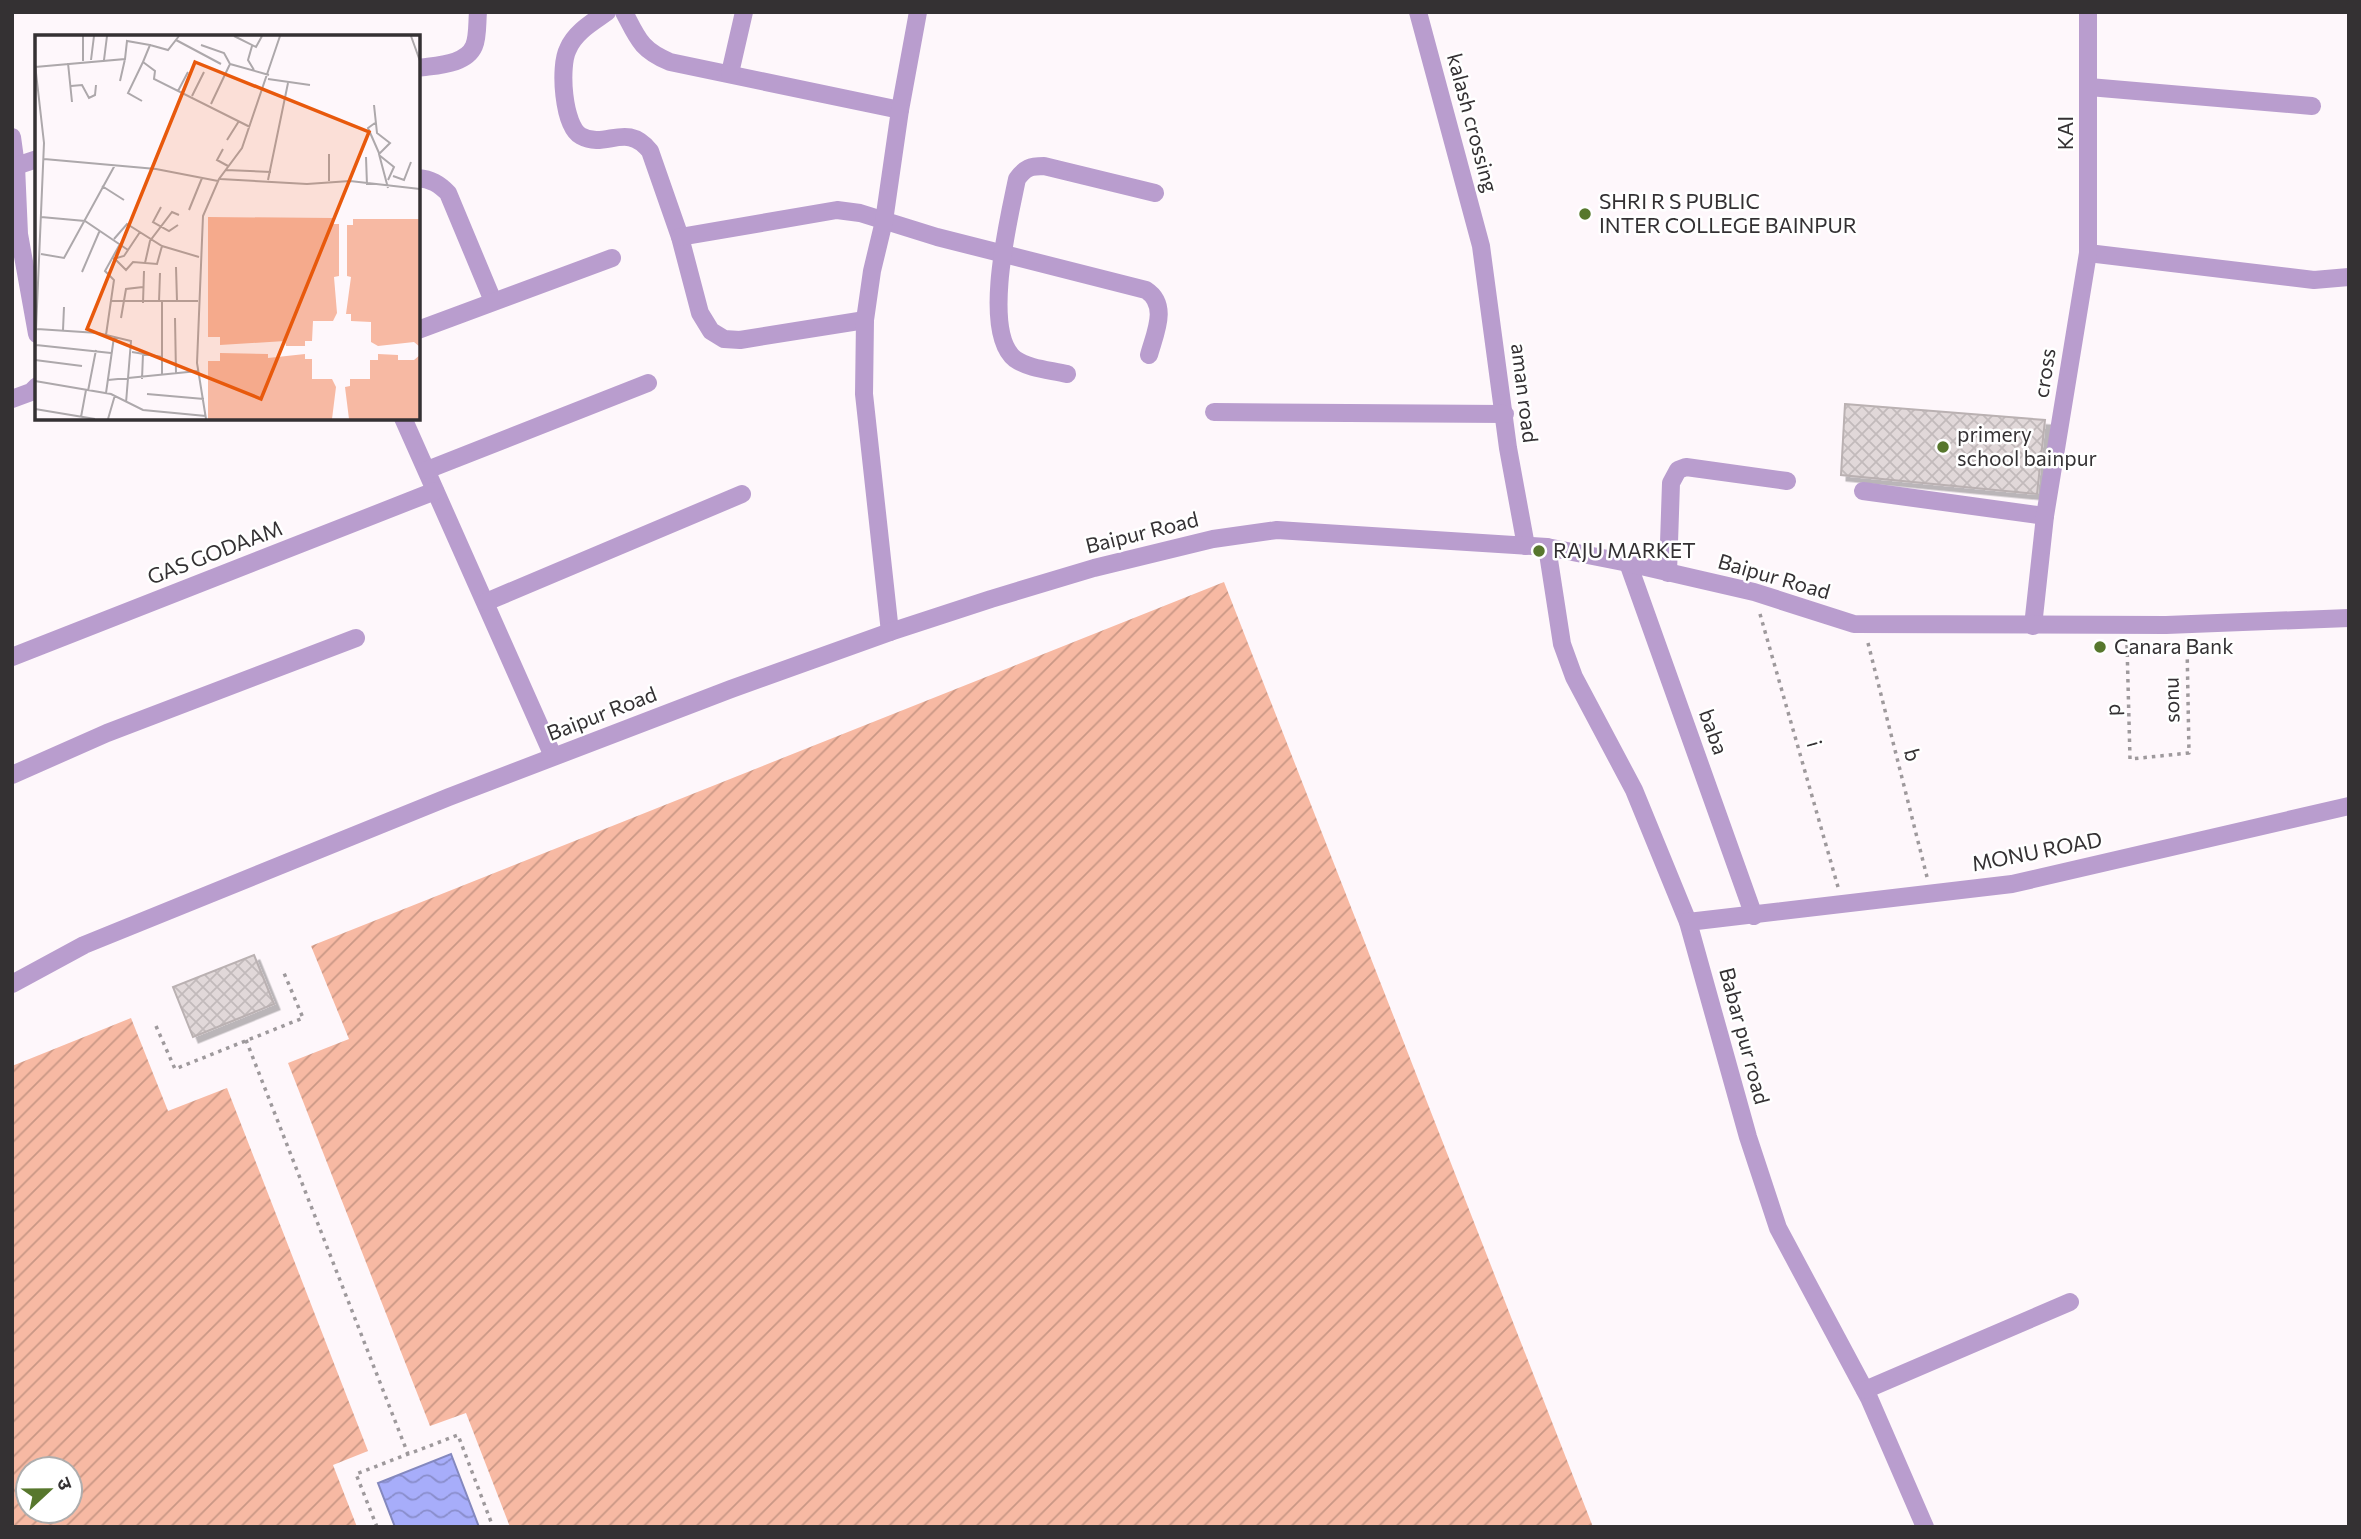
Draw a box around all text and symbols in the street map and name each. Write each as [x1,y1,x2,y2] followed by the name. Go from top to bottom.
[35,35,420,420] inset map
[1443,50,1504,195] street label: kalash crossing
[2052,116,2077,150] street label: KAI
[1599,188,1857,237] place label: SHRI R S PUBLIC INTER COLLEGE BAINPUR
[1577,206,1593,222] marker: SHRI R S PUBLIC INTER COLLEGE BAINPUR
[1507,342,1544,444] street label: aman road
[2027,346,2060,399] street label: cross
[1957,421,2097,470] place label: primery school bainpur
[1935,439,1951,455] marker: primery school bainpur
[1083,505,1201,558] street label: Baipur Road
[143,514,286,589] street label: GAS GODAAM
[1553,537,1696,562] place label: RAJU MARKET
[1531,543,1547,559] marker: RAJU MARKET
[1715,548,1833,603] street label: Baipur Road
[2114,633,2234,658] place label: Canara Bank
[2092,639,2108,655] marker: Canara Bank
[2158,677,2183,723] street label: sonu
[543,680,660,745] street label: Baipur Road
[2099,703,2124,717] street label: p
[1695,705,1734,758] street label: baba
[1803,738,1828,750] street label: i
[1900,746,1927,764] street label: b
[1969,826,2104,875] street label: MONU ROAD
[1715,964,1776,1107] street label: Babar pur road
[14,1455,84,1525] north arrow
[52,1474,78,1494] text: उ

